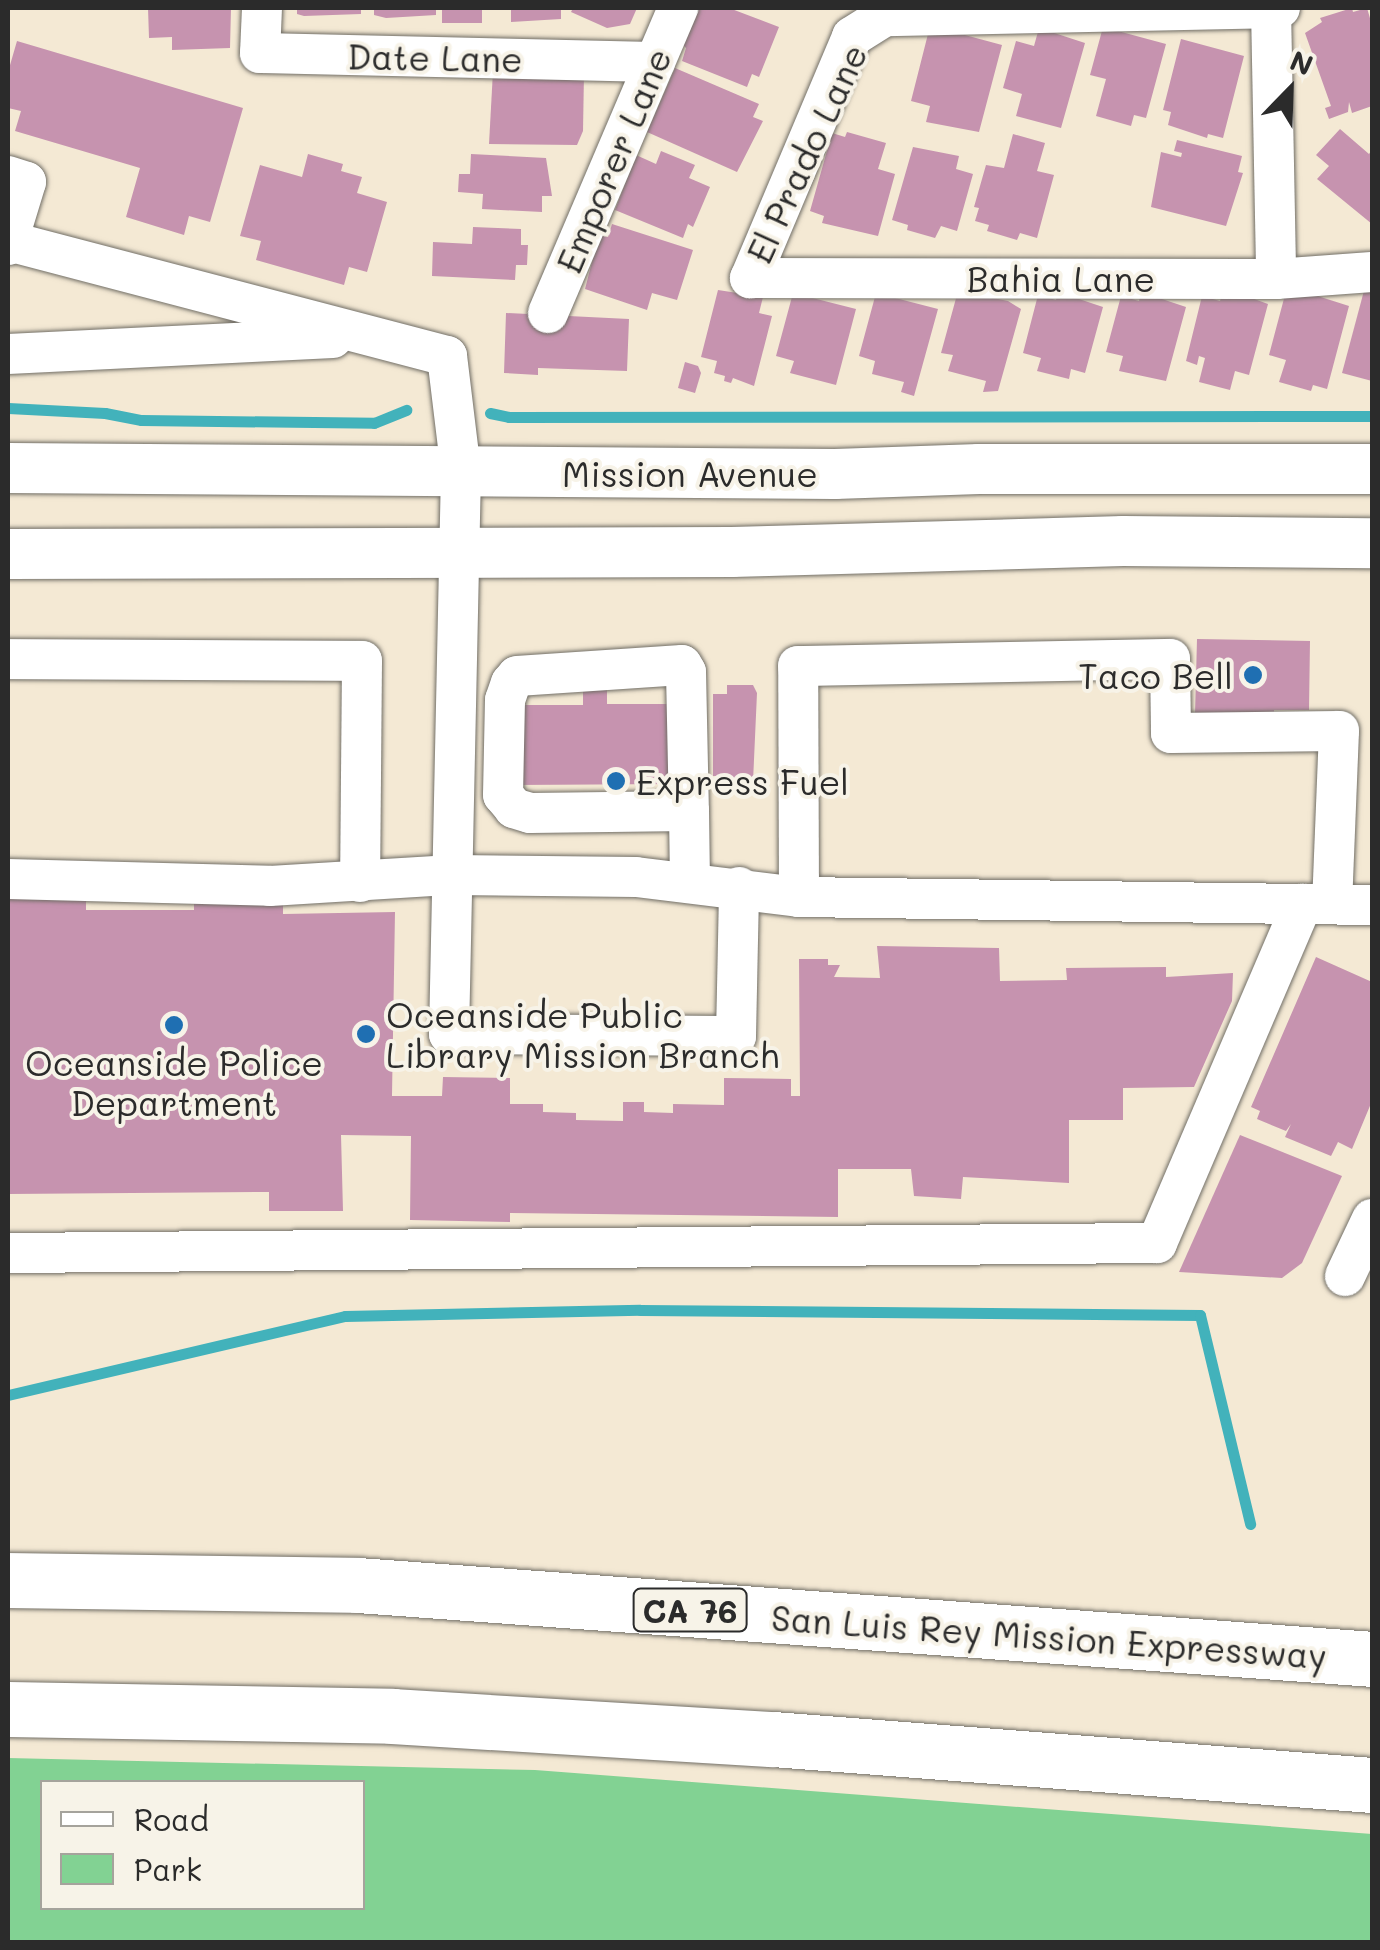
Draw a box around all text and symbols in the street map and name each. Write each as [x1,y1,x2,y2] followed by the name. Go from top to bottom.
[347,34,523,80] street label: Date Lane
[737,37,875,269] street label: El Prado Lane
[1240,40,1340,140] north arrow
[547,42,679,278] street label: Emporer Lane
[1285,42,1319,83] text: N
[967,257,1155,299] street label: Bahia Lane
[562,452,818,494] street label: Mission Avenue
[1078,654,1233,696] place label: Taco Bell
[1242,664,1264,686] marker: Taco Bell
[636,760,849,802] place label: Express Fuel
[605,770,627,792] marker: Express Fuel
[386,993,779,1075] place label: Oceanside Public Library Mission Branch
[163,1014,185,1036] marker: Oceanside Police Department
[355,1023,377,1045] marker: Oceanside Public Library Mission Branch
[25,1041,323,1123] place label: Oceanside Police Department
[632,1583,748,1637] road number: CA 76
[770,1596,1328,1676] street label: San Luis Rey Mission Expressway
[40,1780,365,1910] legend
[134,1799,209,1839] text: Road
[134,1849,202,1889] text: Park

